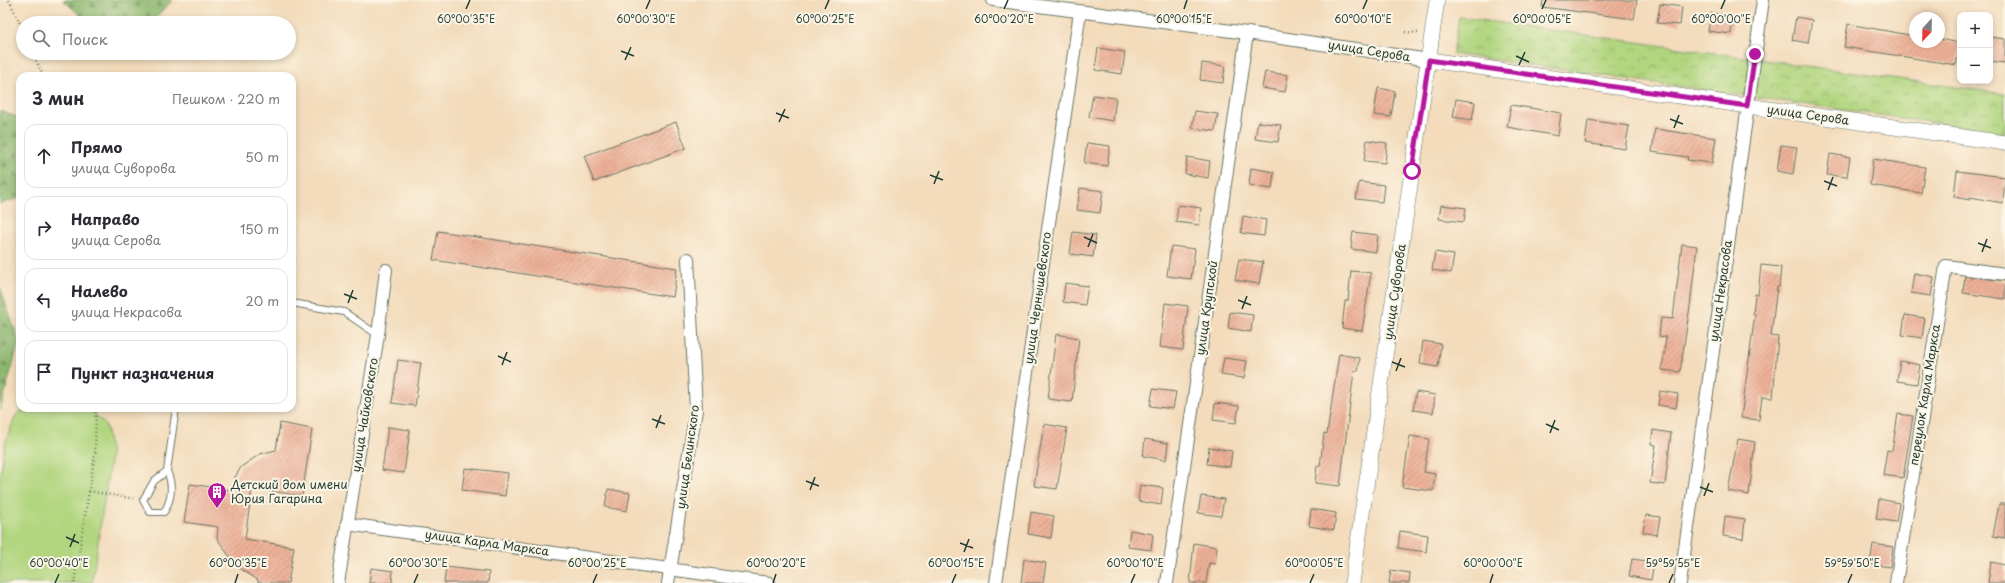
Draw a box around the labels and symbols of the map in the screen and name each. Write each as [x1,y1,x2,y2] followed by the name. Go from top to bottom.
[437,11,495,26] text: 60°00'35"E
[616,11,676,26] text: 60°00'30"E
[796,11,855,26] text: 60°00'25"E
[974,11,1034,26] text: 60°00'20"E
[1156,11,1212,26] text: 60°00'15"E
[1334,11,1392,26] text: 60°00'10"E
[1512,11,1572,26] text: 60°00'05"E
[1691,11,1751,26] text: 60°00'00"E
[1909,12,1945,48] north arrow
[1327,35,1412,65] street label: улица Серова
[1746,45,1764,63] route end
[1766,99,1851,129] street label: улица Серова
[1403,162,1421,180] route start
[1019,230,1055,365] street label: улица Чернышевского
[1704,238,1736,343] street label: улица Некрасова
[1378,242,1410,341] street label: улица Суворова
[1190,259,1222,356] street label: улица Крупской
[1904,322,1944,467] street label: переулок Карла Маркса
[346,356,382,473] street label: улица Чайковского
[671,403,703,510] street label: улица Белинского
[230,475,348,507] place label: Детский дом имени Юрия Гагарина
[206,481,228,509] building icon: Детский дом имени Юрия Гагарина
[424,524,551,560] street label: улица Карла Маркса
[29,555,89,570] text: 60°00'40"E
[209,555,267,570] text: 60°00'35"E
[388,555,448,570] text: 60°00'30"E
[568,555,627,570] text: 60°00'25"E
[746,555,806,570] text: 60°00'20"E
[928,555,984,570] text: 60°00'15"E
[1106,555,1164,570] text: 60°00'10"E
[1284,555,1344,570] text: 60°00'05"E
[1463,555,1523,570] text: 60°00'00"E
[1646,555,1700,570] text: 59°59'55"E
[1824,555,1880,570] text: 59°59'50"E

